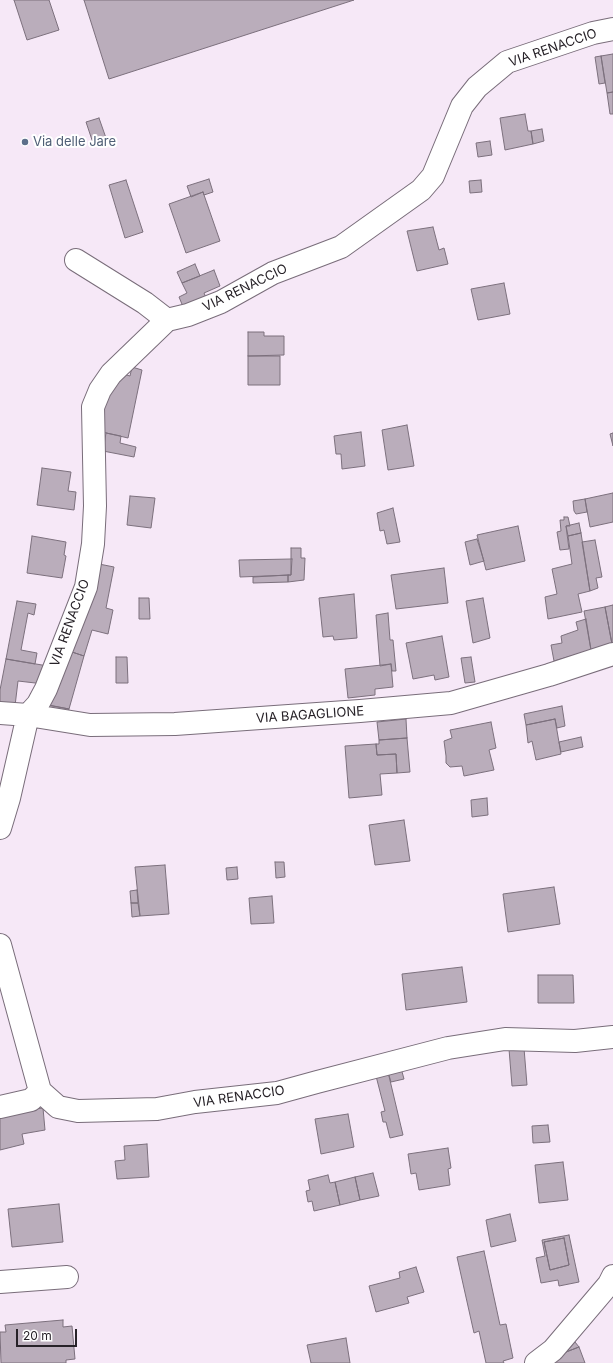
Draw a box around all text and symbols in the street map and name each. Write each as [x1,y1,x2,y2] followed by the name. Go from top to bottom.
[507,26,599,70] street label: VIA RENACCIO
[33,134,116,150] place label: Via delle Jare
[20,137,30,147] marker: Via delle Jare
[200,261,290,315] street label: VIA RENACCIO
[47,577,93,669] street label: VIA RENACCIO
[256,703,364,727] street label: VIA BAGAGLIONE
[192,1083,286,1111] street label: VIA RENACCIO
[18,1321,79,1347] scale bar
[23,1328,52,1343] text: 20 m

